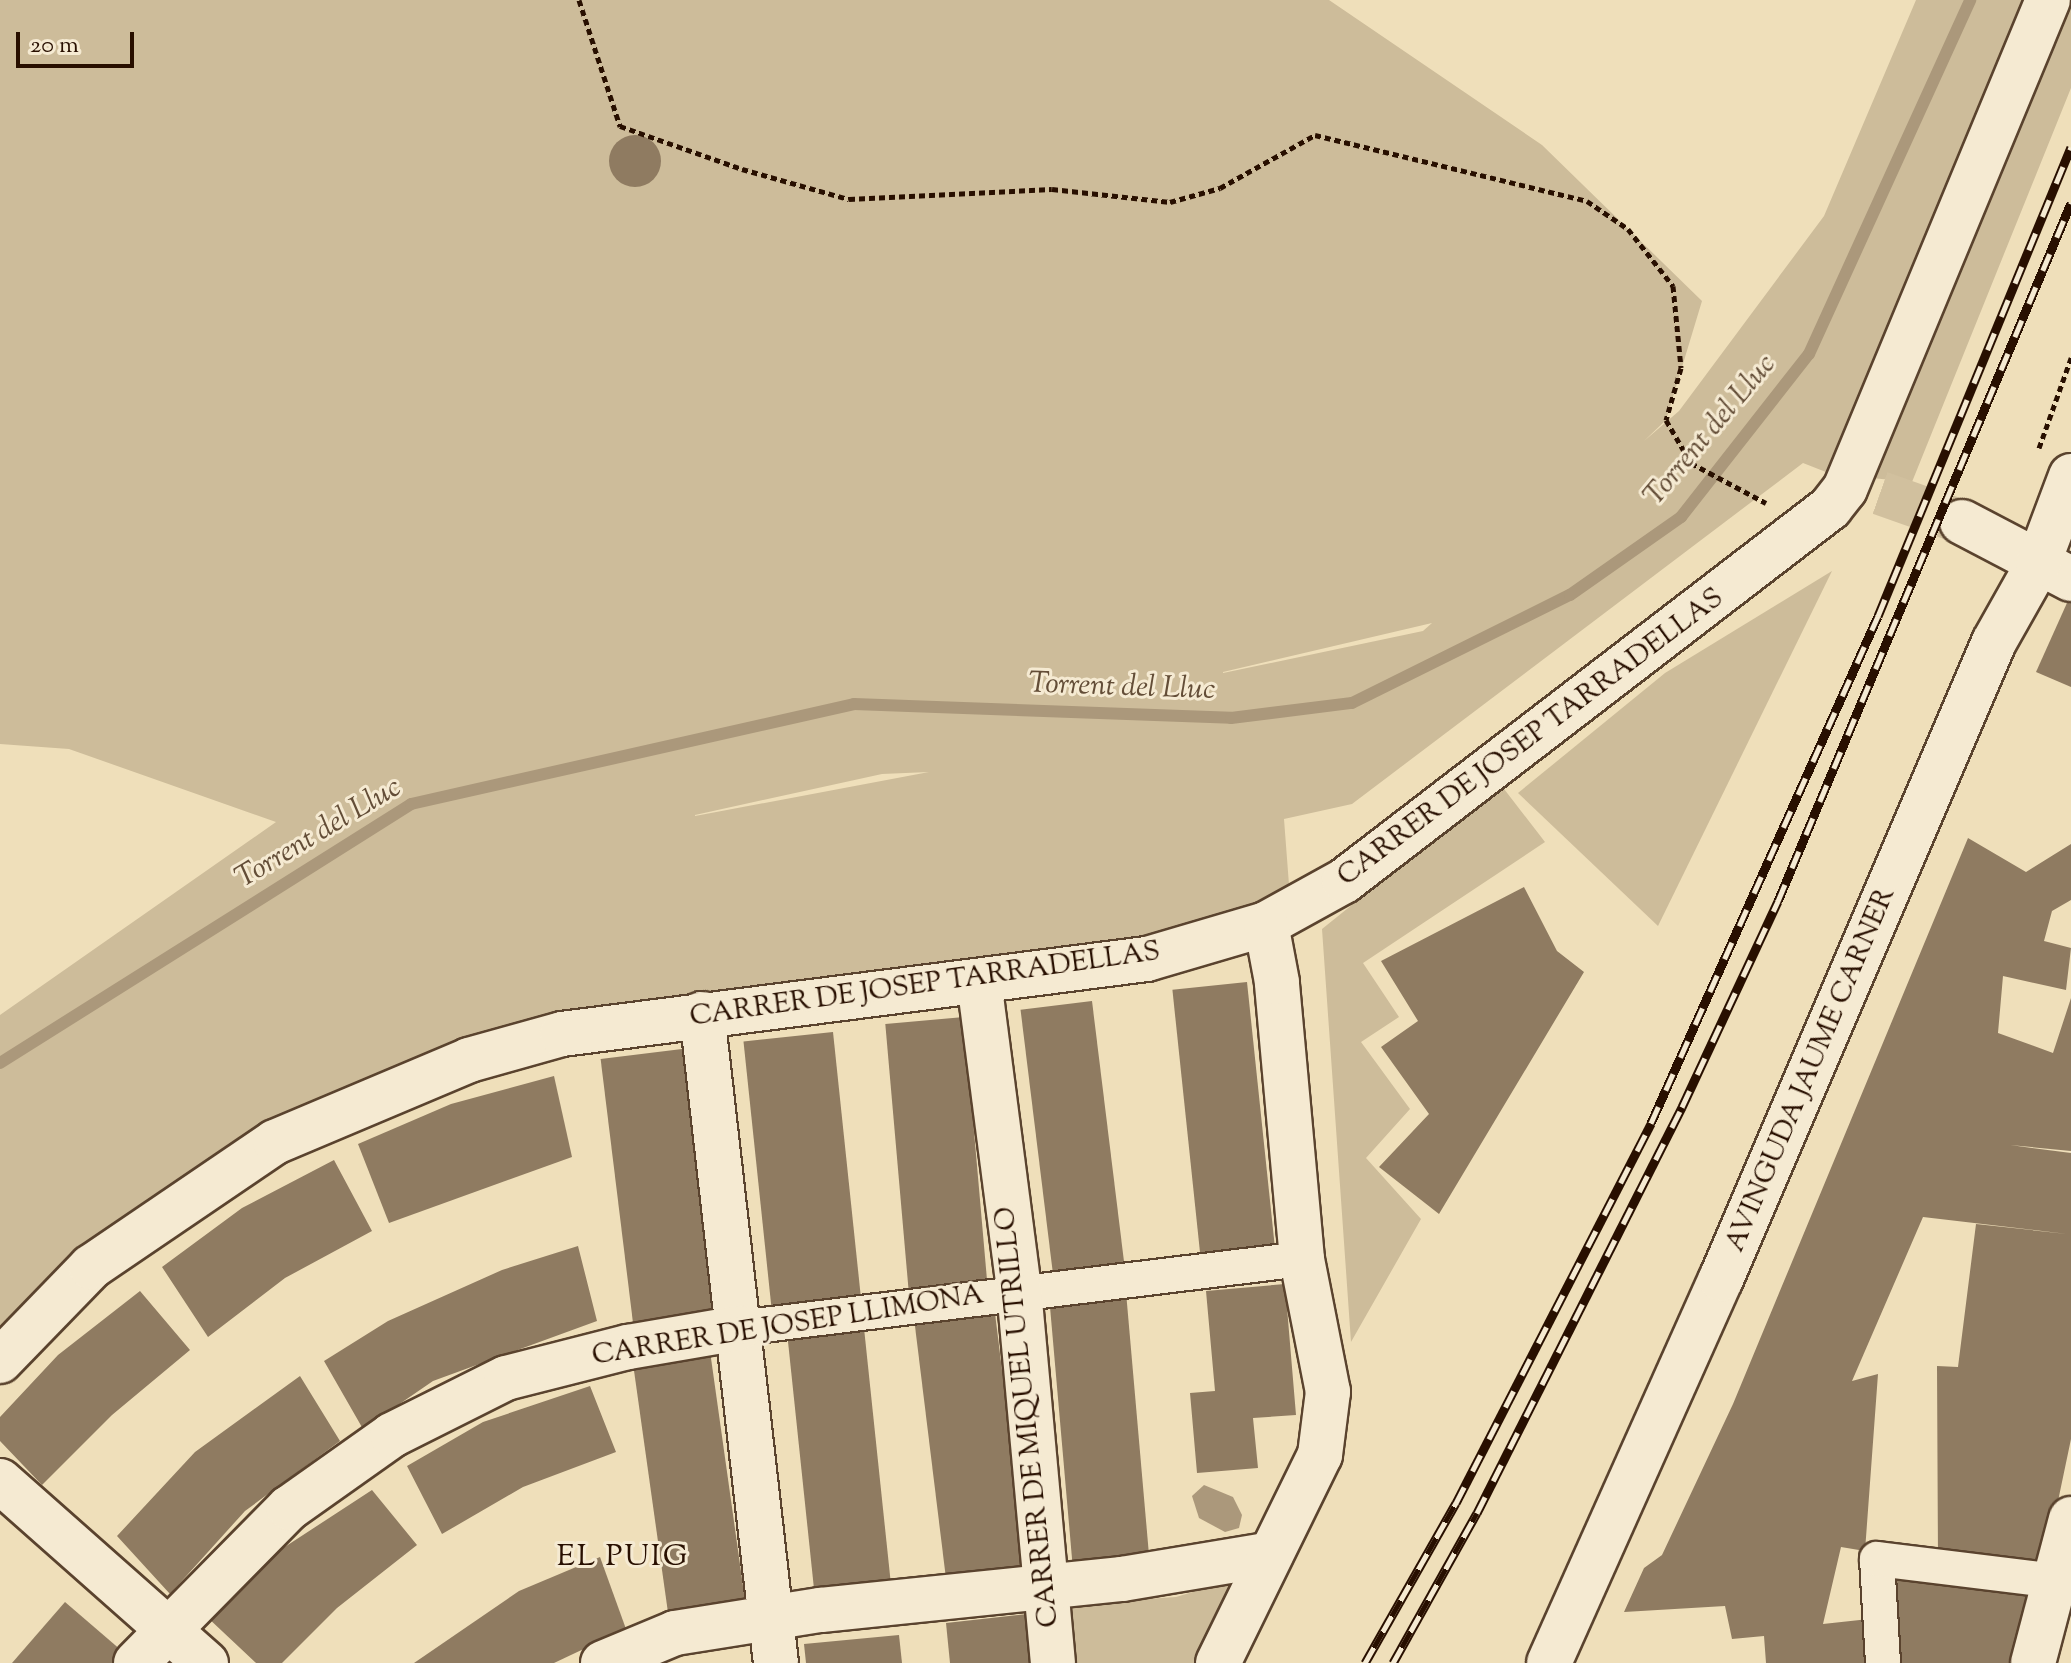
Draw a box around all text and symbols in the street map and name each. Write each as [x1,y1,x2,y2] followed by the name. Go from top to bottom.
[20,16,138,66] scale bar
[30,29,79,63] text: 20 m
[1637,348,1785,514] water label: Torrent del Lluc
[1331,582,1731,894] street label: CARRER DE JOSEP TARRADELLAS
[1028,667,1216,709] water label: Torrent del Lluc
[230,770,408,898] water label: Torrent del Lluc
[1719,883,1903,1257] street label: AVINGUDA JAUME CARNER
[688,935,1162,1035] street label: CARRER DE JOSEP TARRADELLAS
[989,1205,1067,1629] street label: CARRER DE MIQUEL UTRILLO
[590,1278,986,1374] street label: CARRER DE JOSEP LLIMONA
[557,1540,689,1576] district label: EL PUIG

